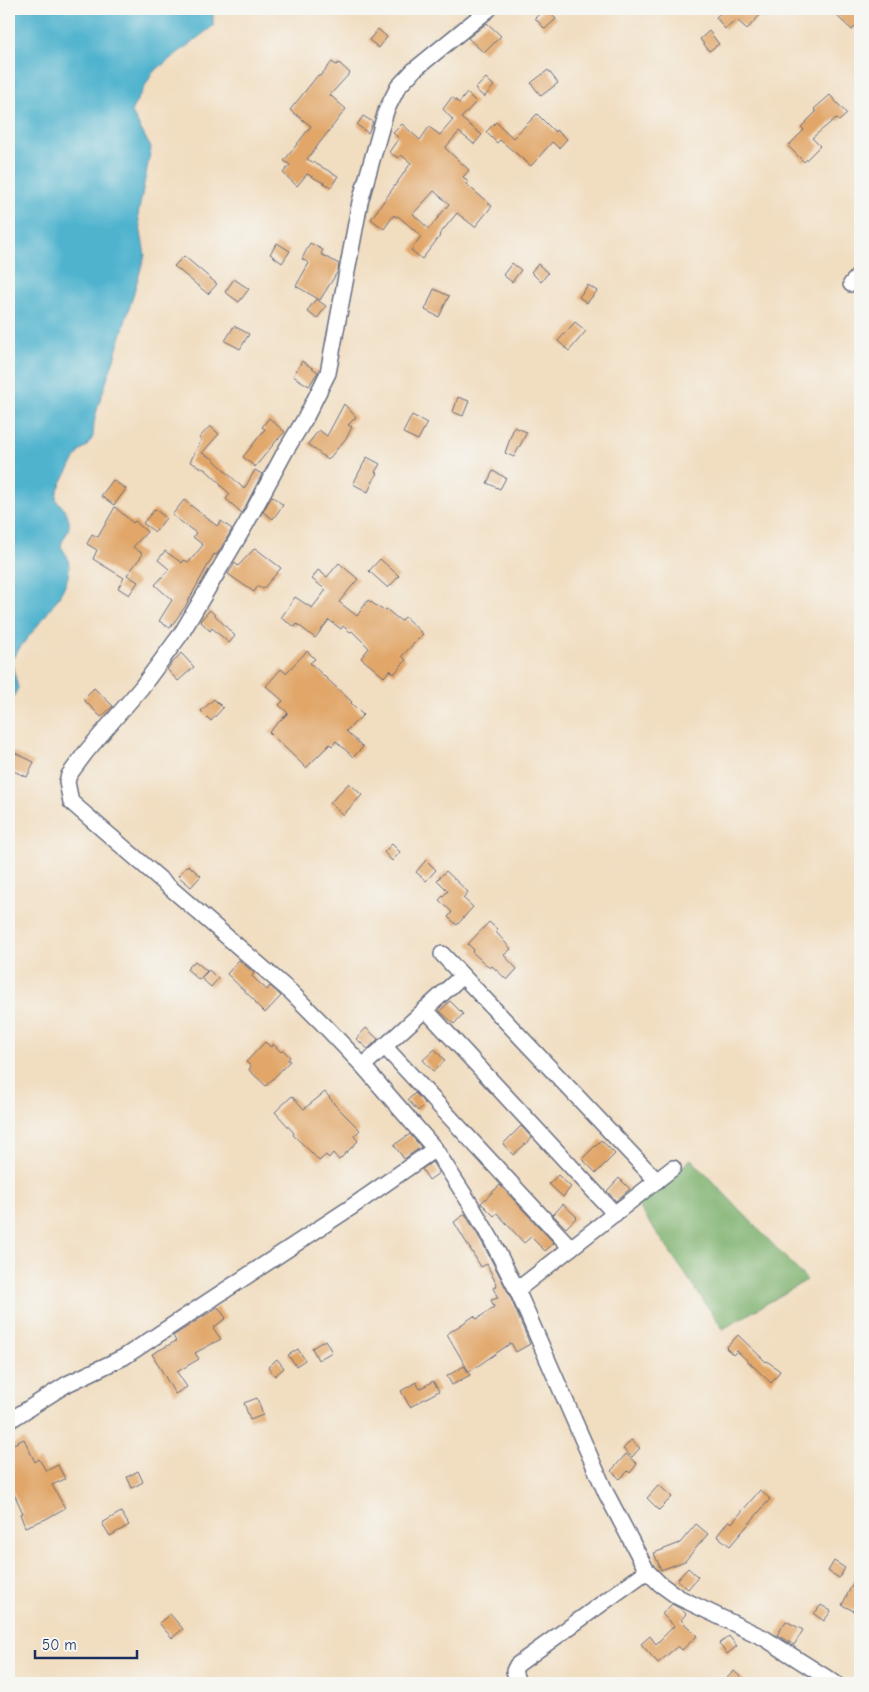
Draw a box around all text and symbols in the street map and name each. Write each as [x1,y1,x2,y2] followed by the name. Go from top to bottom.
[35,1627,138,1659] scale bar
[42,1636,77,1654] text: 50 m

